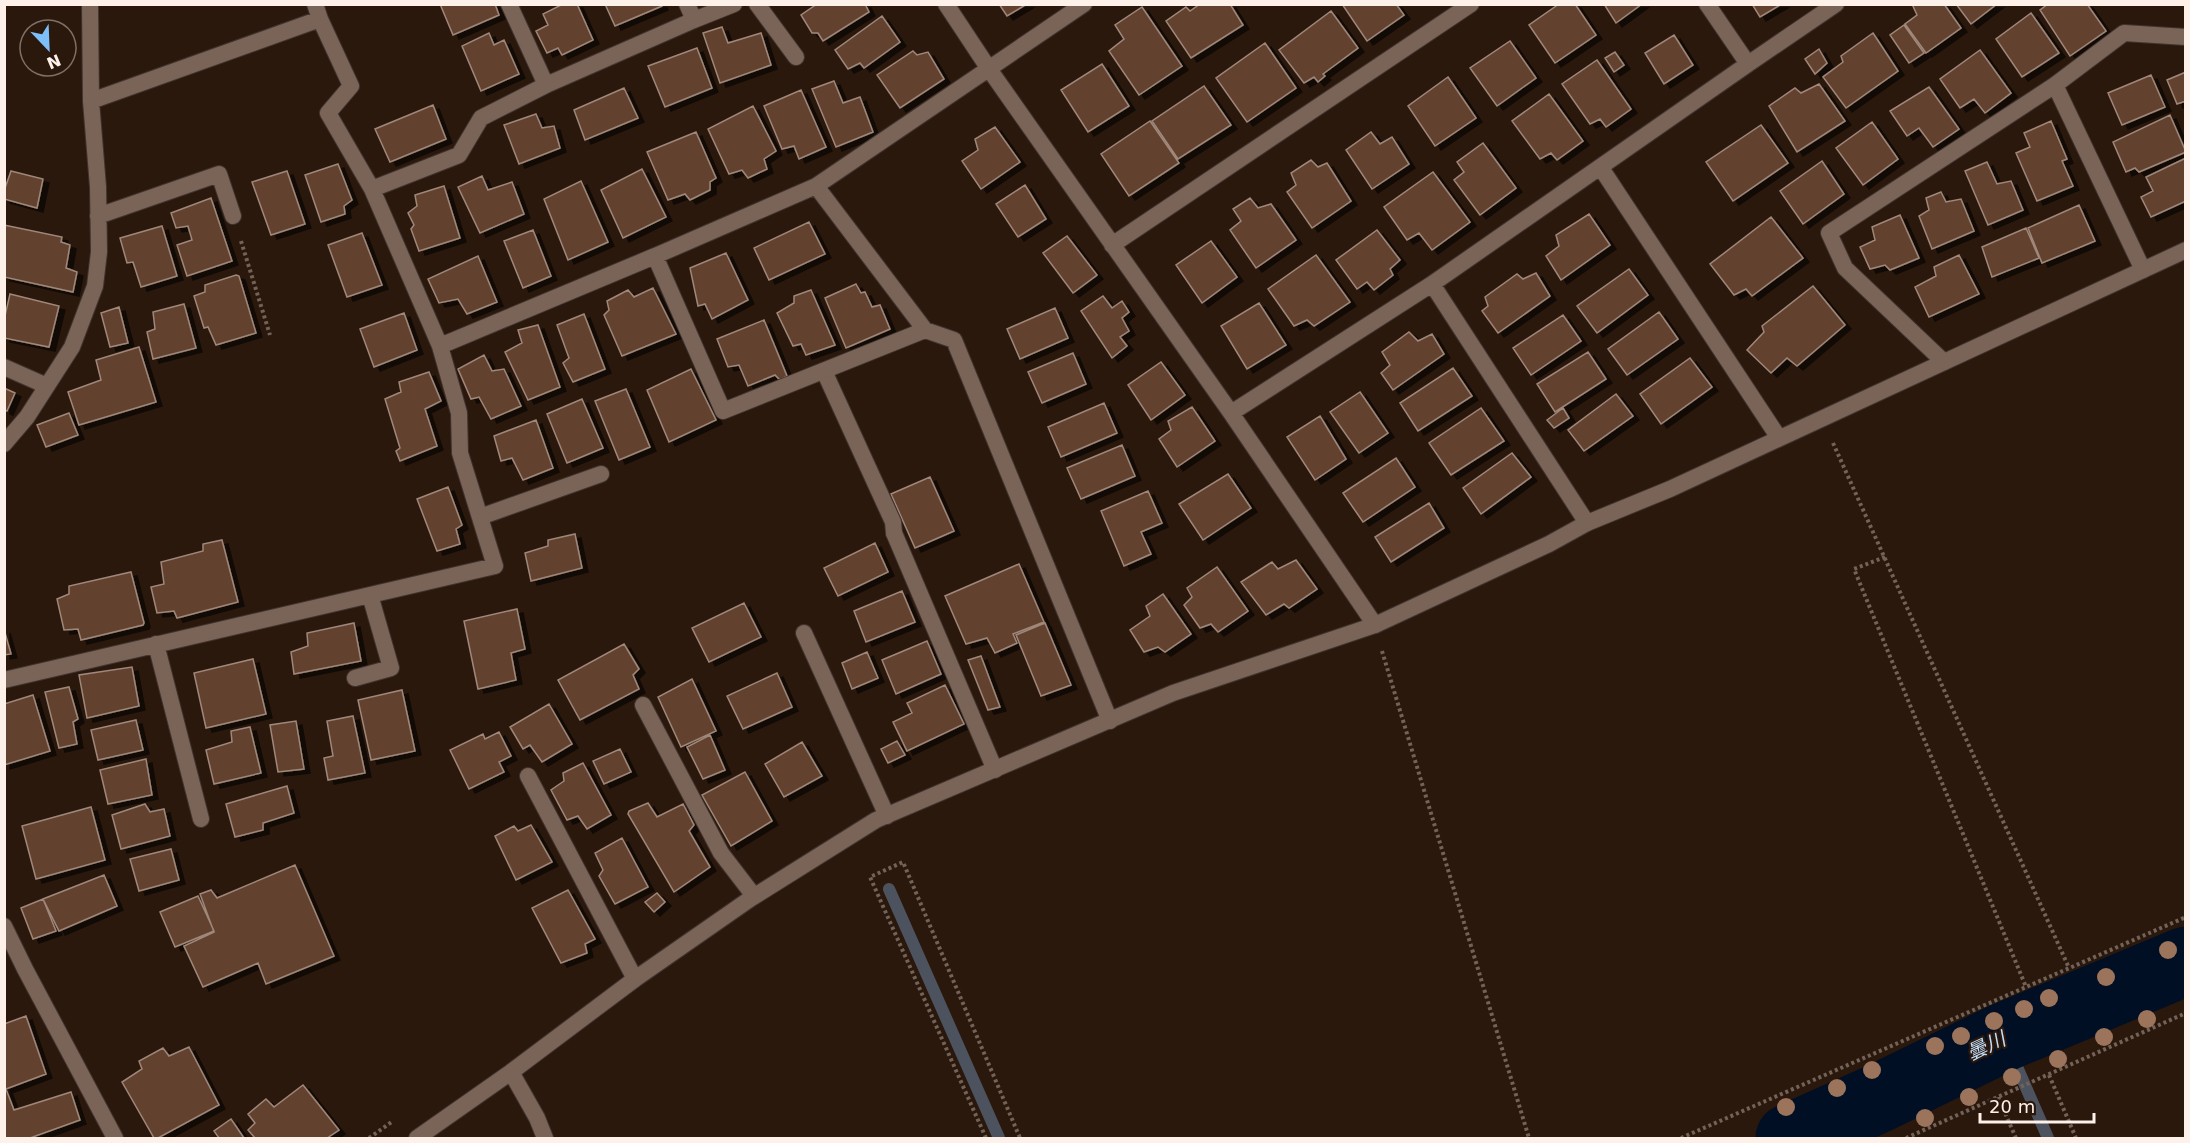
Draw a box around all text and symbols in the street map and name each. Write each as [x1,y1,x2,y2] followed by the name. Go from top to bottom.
[18,18,78,78] north arrow
[44,50,64,73] text: N
[1963,1026,2011,1065] water label: 曇川
[1980,1086,2094,1124] scale bar
[1989,1096,2035,1117] text: 20 m

